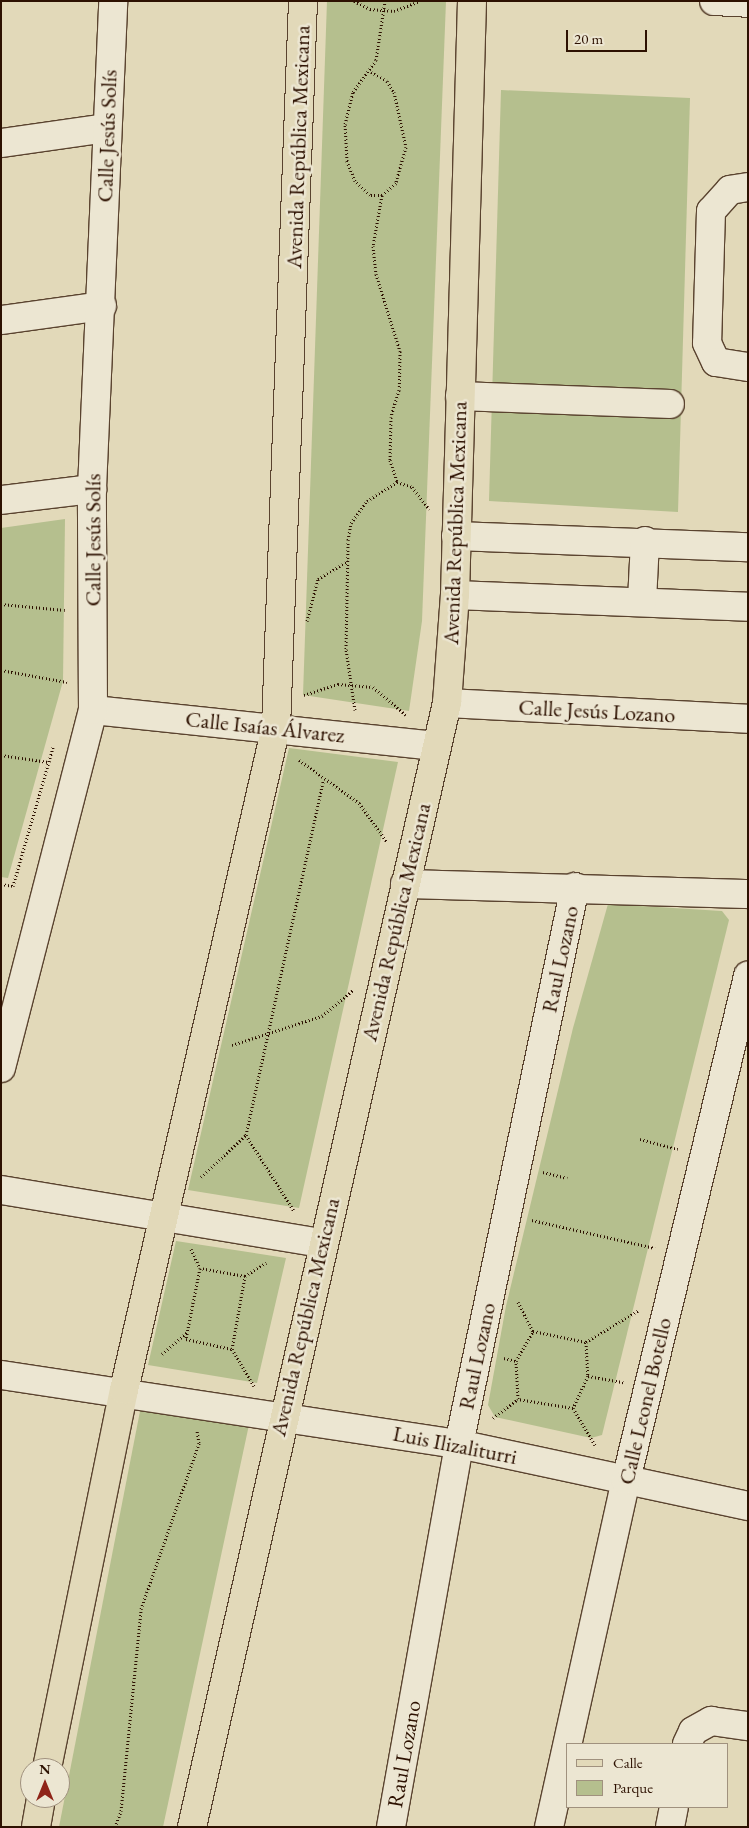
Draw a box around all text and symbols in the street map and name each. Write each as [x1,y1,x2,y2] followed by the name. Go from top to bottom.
[569,20,650,52] scale bar
[281,25,315,269] street label: Avenida República Mexicana
[574,29,603,48] text: 20 m
[91,69,123,203] street label: Calle Jesús Solís
[438,401,472,645] street label: Avenida República Mexicana
[80,474,106,606] street label: Calle Jesús Solís
[518,694,676,728] street label: Calle Jesús Lozano
[184,706,346,748] street label: Calle Isaías Álvarez
[356,800,436,1044] street label: Avenida República Mexicana
[536,903,584,1015] street label: Raul Lozano
[265,1195,345,1439] street label: Avenida República Mexicana
[453,1300,501,1412] street label: Raul Lozano
[613,1315,677,1487] street label: Calle Leonel Botello
[391,1420,519,1470] street label: Luis Ilizaliturri
[382,1698,426,1810] street label: Raul Lozano
[566,1743,729,1808] legend
[613,1753,643,1772] text: Calle
[20,1758,70,1808] north arrow
[39,1760,51,1778] text: N
[613,1778,653,1797] text: Parque

